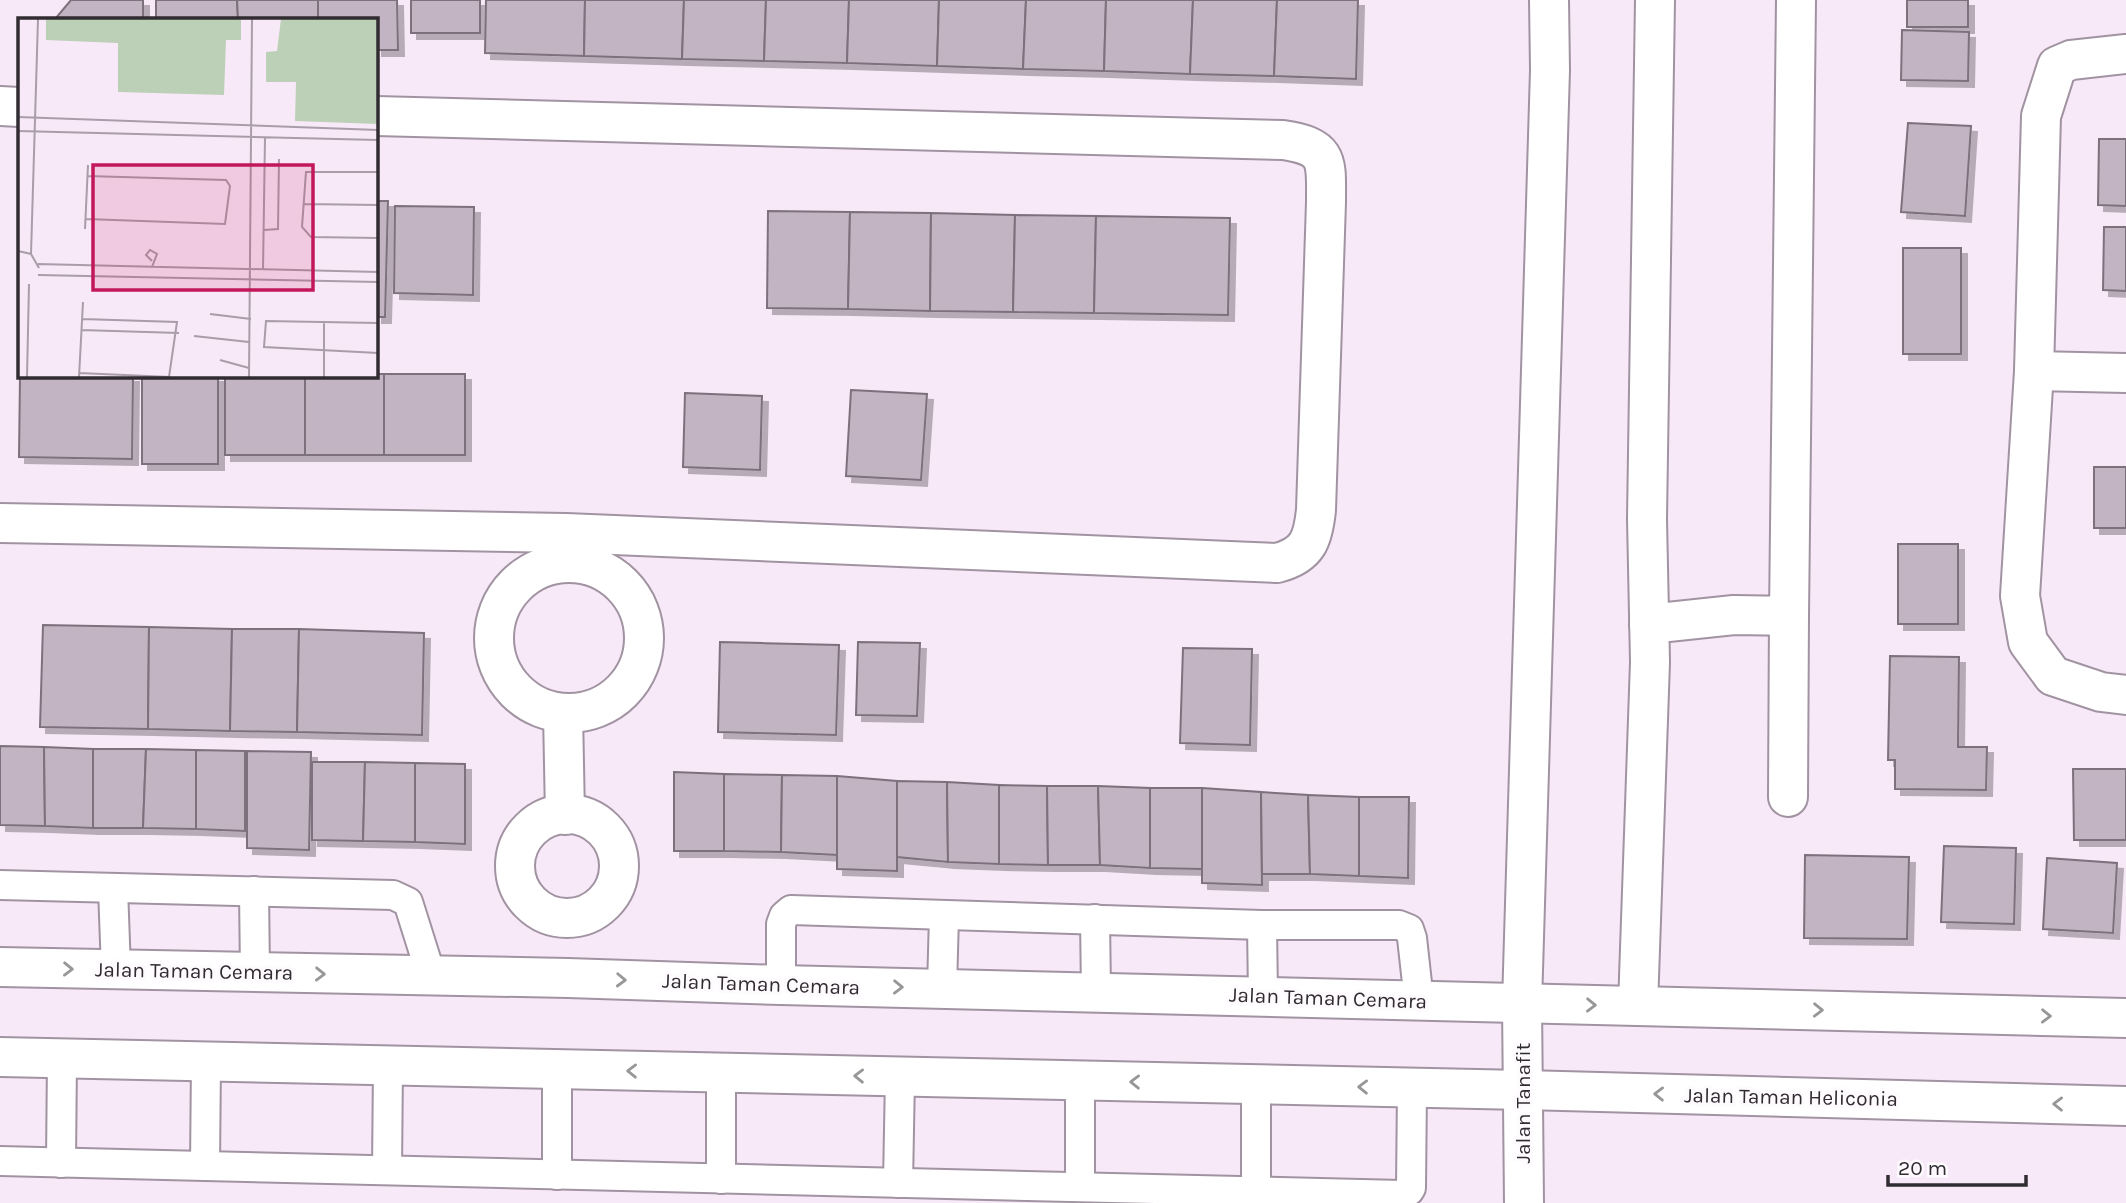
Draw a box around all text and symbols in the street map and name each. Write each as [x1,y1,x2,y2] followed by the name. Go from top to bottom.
[18,18,378,378] inset map
[95,957,293,985] street label: Jalan Taman Cemara
[63,961,74,976] one-way arrow
[315,966,326,982] one-way arrow
[662,969,860,999] street label: Jalan Taman Cemara
[616,972,627,988] one-way arrow
[892,980,903,995] one-way arrow
[1229,983,1427,1013] street label: Jalan Taman Cemara
[1586,997,1596,1013] one-way arrow
[1813,1002,1824,1018] one-way arrow
[2040,1008,2051,1023] one-way arrow
[1511,1042,1535,1163] street label: Jalan Tanafit
[626,1063,637,1078] one-way arrow
[853,1068,864,1083] one-way arrow
[1130,1074,1140,1090] one-way arrow
[1357,1079,1368,1095] one-way arrow
[1684,1083,1898,1111] street label: Jalan Taman Heliconia
[1653,1086,1664,1102] one-way arrow
[2052,1097,2063,1112] one-way arrow
[1888,1144,2026,1188] scale bar
[1898,1156,1947,1180] text: 20 m

